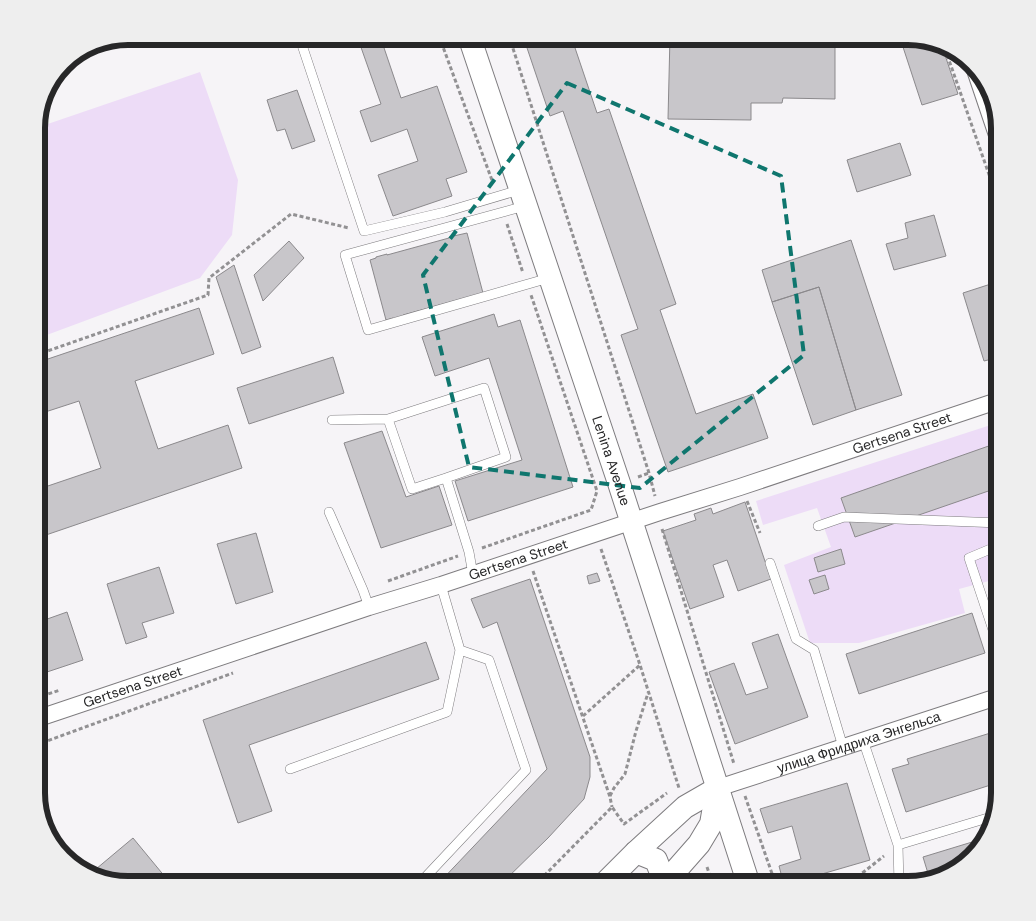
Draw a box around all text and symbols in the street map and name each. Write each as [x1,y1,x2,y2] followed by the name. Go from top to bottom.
[850,408,954,458] street label: Gertsena Street
[588,414,635,508] street label: Lenina Avenue
[466,534,570,584] street label: Gertsena Street
[81,661,185,711] street label: Gertsena Street
[775,707,943,777] street label: улица Фридриха Энгельса

